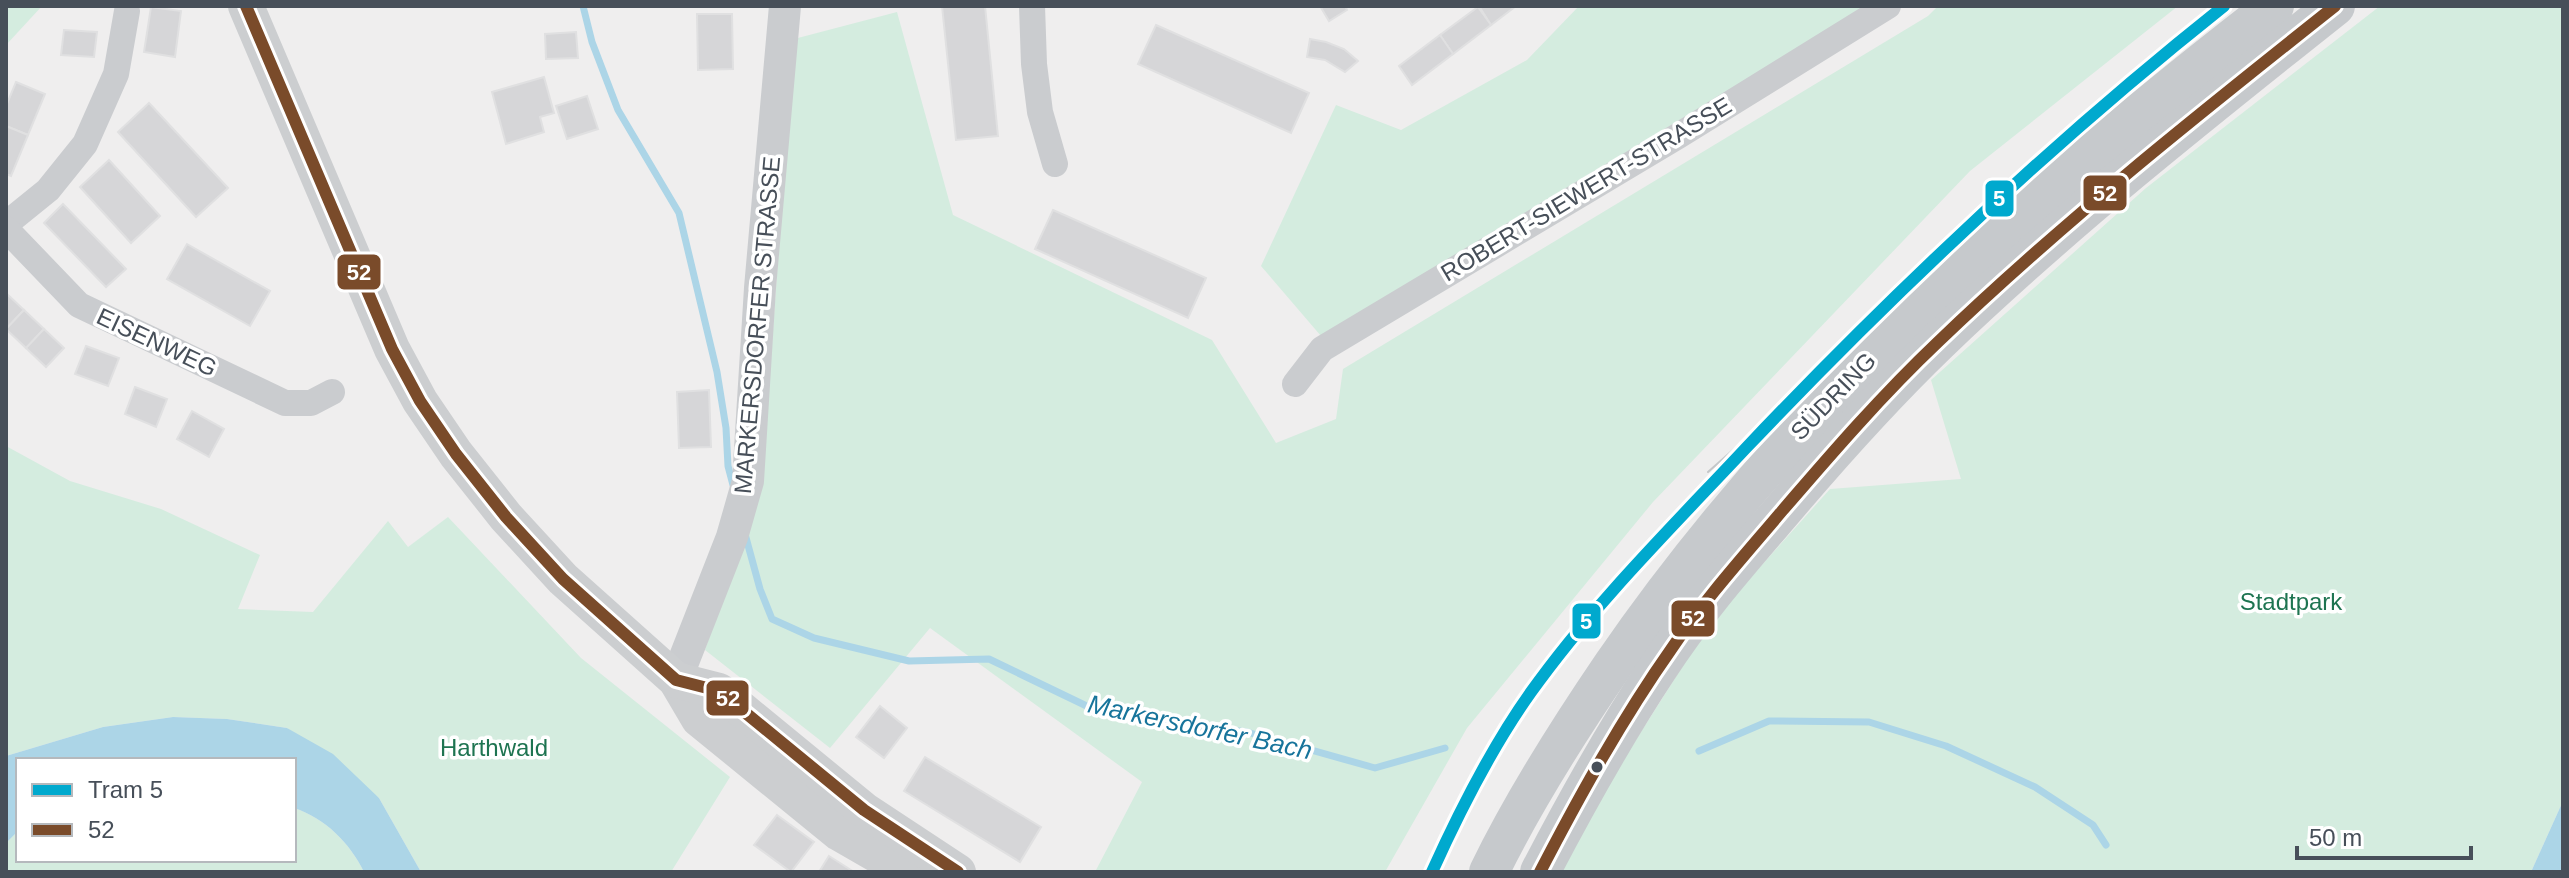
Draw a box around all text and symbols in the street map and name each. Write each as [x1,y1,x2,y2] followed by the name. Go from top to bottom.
[1436,91,1736,287] street label: ROBERT-SIEWERT-STRASSE
[729,155,785,495] street label: MARKERSDORFER STRASSE
[2082,174,2128,212] line badge: 52
[1984,179,2015,218] line badge: 5
[2093,181,2117,206] text: 52
[1993,186,2005,211] text: 5
[336,253,382,291] line badge: 52
[347,260,371,285] text: 52
[93,302,221,382] street label: EISENWEG
[1785,347,1881,445] street label: SÜDRING
[2240,588,2343,615] park label: Stadtpark
[1670,599,1716,638] line badge: 52
[1571,602,1602,640] line badge: 5
[1681,606,1705,631] text: 52
[1580,609,1592,634] text: 5
[705,679,750,717] line badge: 52
[716,686,740,711] text: 52
[1085,689,1315,765] water label: Markersdorfer Bach
[440,734,548,761] park label: Harthwald
[16,758,296,862] legend
[1589,759,1605,775] unlabelled marker
[88,776,163,803] text: Tram 5
[2297,810,2471,860] scale bar
[88,816,115,843] text: 52
[2309,824,2362,851] text: 50 m

